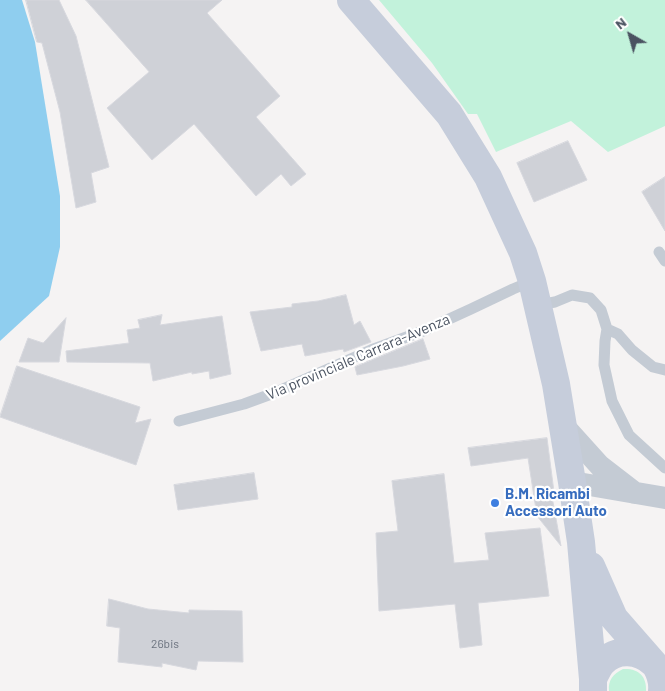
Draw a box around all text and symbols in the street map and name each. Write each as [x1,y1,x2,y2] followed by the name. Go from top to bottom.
[605,10,655,60] north arrow
[612,13,629,32] text: N
[263,310,453,404] street label: Via provinciale Carrara-Avenza
[505,485,607,520] place label: B.M. Ricambi Accessori Auto
[489,497,501,509] marker: B.M. Ricambi Accessori Auto
[151,637,179,651] house number: 26bis

